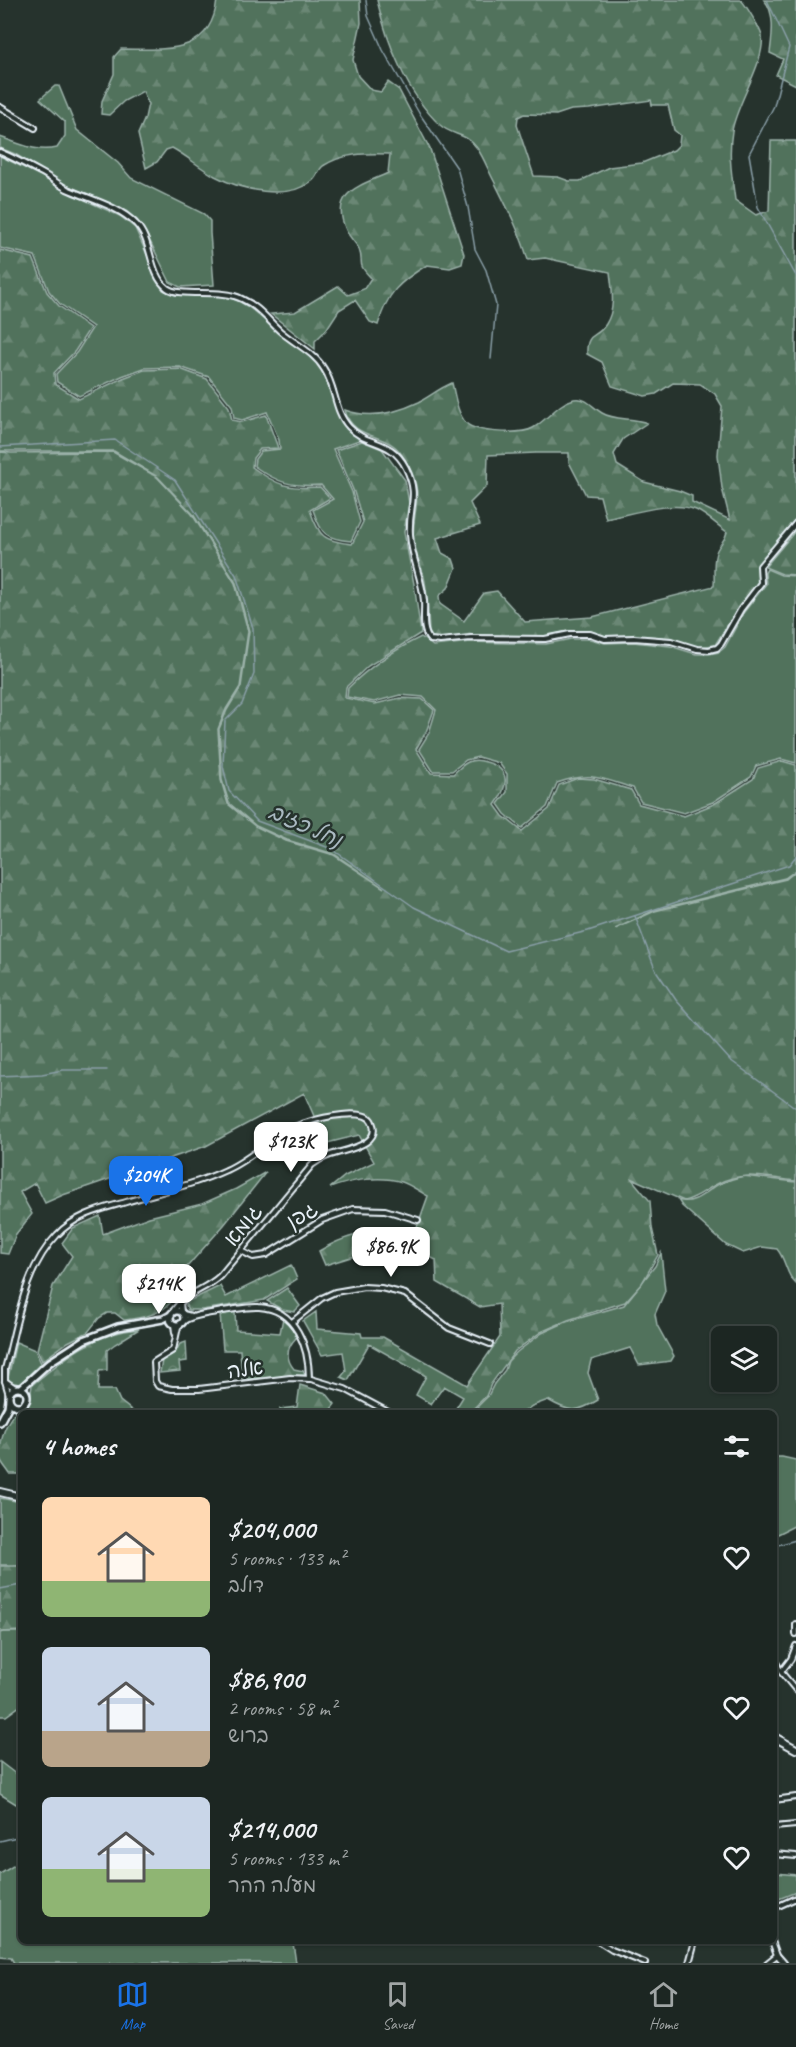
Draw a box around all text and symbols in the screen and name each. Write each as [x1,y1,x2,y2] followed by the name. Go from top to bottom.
[265,798,348,855] water label: נחל כזיב
[249,1122,333,1173] pin: $123K
[268,1129,314,1154] text: $123K
[104,1156,188,1207] pin: $204K
[123,1163,169,1188] text: $204K
[282,1196,322,1234] street label: גפן
[218,1199,268,1251] street label: גומא
[342,1227,440,1278] pin: $86.9K
[366,1234,416,1259] text: $86.9K
[117,1264,201,1315] pin: $214K
[136,1271,182,1296] text: $214K
[711,1326,777,1392] map controls
[711,1326,777,1392] button: layers
[226,1354,264,1384] street label: אלה
[42,1430,115,1463] text: 4 homes
[720,1430,753,1463] icon: filters
[228,1513,315,1546] text: $204,000
[90,1521,162,1593] icon: home
[720,1541,753,1574] icon: heart
[228,1546,345,1571] text: 5 rooms · 133 m²
[228,1573,264,1598] text: דולב
[228,1663,304,1696] text: $86,900
[90,1671,162,1743] icon: home
[720,1691,753,1724] icon: heart
[228,1696,336,1721] text: 2 rooms · 58 m²
[228,1723,269,1748] text: ברוש
[228,1813,315,1846] text: $214,000
[90,1821,162,1893] icon: home
[720,1841,753,1874] icon: heart
[228,1846,345,1871] text: 5 rooms · 133 m²
[228,1873,316,1898] text: מעלה ההר
[116,1978,149,2034] tab: Map
[381,1978,414,2034] tab: Saved
[647,1978,680,2034] tab: Home

